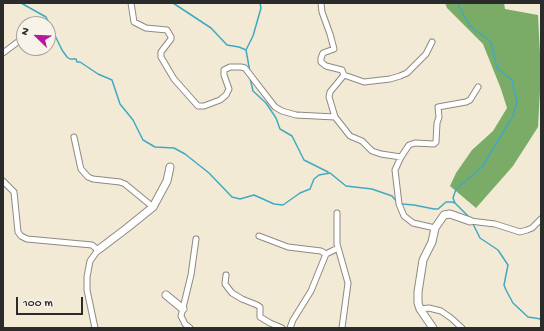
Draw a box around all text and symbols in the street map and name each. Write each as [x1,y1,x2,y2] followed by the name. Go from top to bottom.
[16,16,56,56] north arrow
[19,26,33,37] text: N
[18,289,85,315] scale bar
[23,297,53,311] text: 100 m

